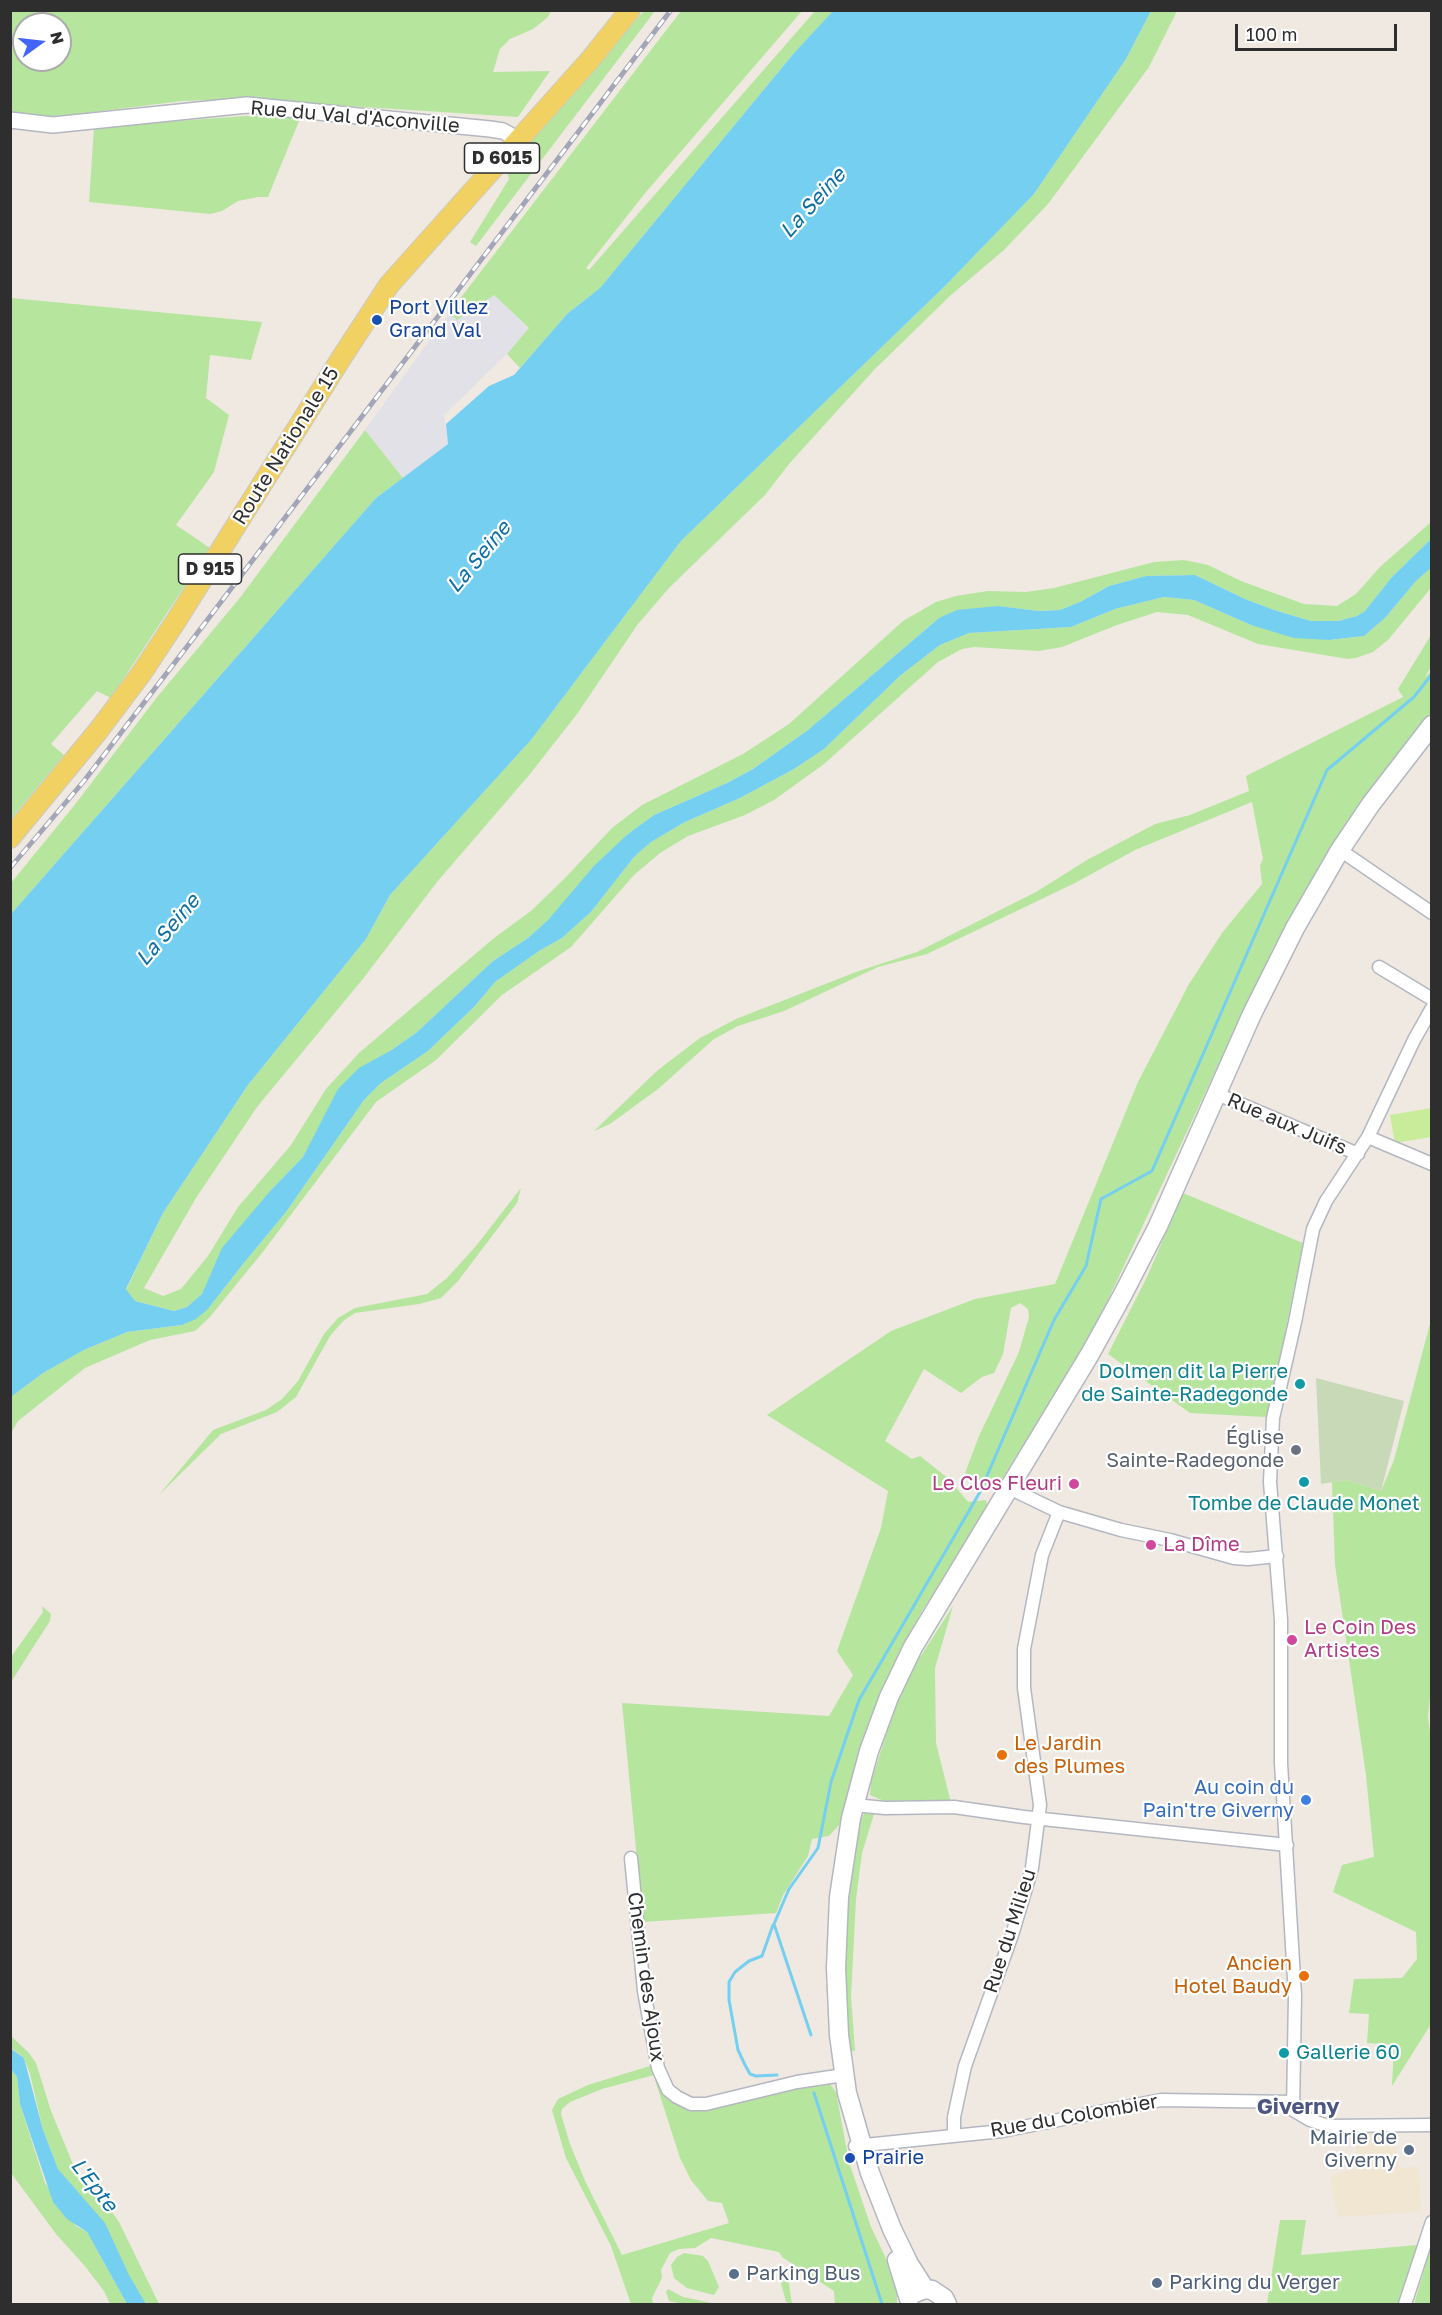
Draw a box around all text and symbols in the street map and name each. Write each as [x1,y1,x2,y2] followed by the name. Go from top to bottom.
[12,12,72,72] north arrow
[1238,12,1400,50] scale bar
[1246,23,1297,45] text: 100 m
[46,29,69,46] text: N
[249,96,461,138] street label: Rue du Val d'Aconville
[464,143,540,173] road number: D 6015
[775,163,851,243] water label: La Seine
[389,296,488,343] place label: Port Villez Grand Val
[370,313,384,327] marker: Port Villez Grand Val
[228,363,344,529] street label: Route Nationale 15
[442,516,516,598] water label: La Seine
[178,554,242,584] road number: D 915
[131,889,205,971] water label: La Seine
[1224,1088,1350,1160] street label: Rue aux Juifs
[1081,1360,1288,1407] place label: Dolmen dit la Pierre de Sainte-Radegonde
[1293,1377,1307,1391] marker: Dolmen dit la Pierre de Sainte-Radegonde
[1106,1426,1284,1473] place label: Église Sainte-Radegonde
[1289,1443,1303,1457] marker: Église Sainte-Radegonde
[932,1472,1062,1496] place label: Le Clos Fleuri
[1297,1475,1311,1489] marker: Tombe de Claude Monet
[1067,1477,1081,1491] marker: Le Clos Fleuri
[1188,1492,1420,1516] place label: Tombe de Claude Monet
[1163,1533,1240,1557] place label: La Dîme
[1144,1538,1158,1552] marker: La Dîme
[1304,1616,1416,1663] place label: Le Coin Des Artistes
[1285,1633,1299,1647] marker: Le Coin Des Artistes
[1014,1732,1125,1779] place label: Le Jardin des Plumes
[995,1748,1009,1762] marker: Le Jardin des Plumes
[1142,1776,1294,1823] place label: Au coin du Pain'tre Giverny
[1299,1793,1313,1807] marker: Au coin du Pain'tre Giverny
[979,1866,1041,1996] street label: Rue du Milieu
[622,1891,670,2063] street label: Chemin des Ajoux
[1174,1952,1292,1999] place label: Ancien Hotel Baudy
[1297,1969,1311,1983] marker: Ancien Hotel Baudy
[1296,2041,1400,2065] place label: Gallerie 60
[1277,2046,1291,2060] marker: Gallerie 60
[988,2089,1160,2143] street label: Rue du Colombier
[1257,2094,1339,2120] district label: Giverny
[1309,2126,1397,2173] place label: Mairie de Giverny
[1402,2143,1416,2157] marker: Mairie de Giverny
[862,2146,924,2170] place label: Prairie
[843,2151,857,2165] marker: Prairie
[65,2153,123,2217] water label: L'Epte
[746,2262,860,2286] place label: Parking Bus
[727,2267,741,2281] marker: Parking Bus
[1169,2271,1340,2295] place label: Parking du Verger
[1150,2276,1164,2290] marker: Parking du Verger

